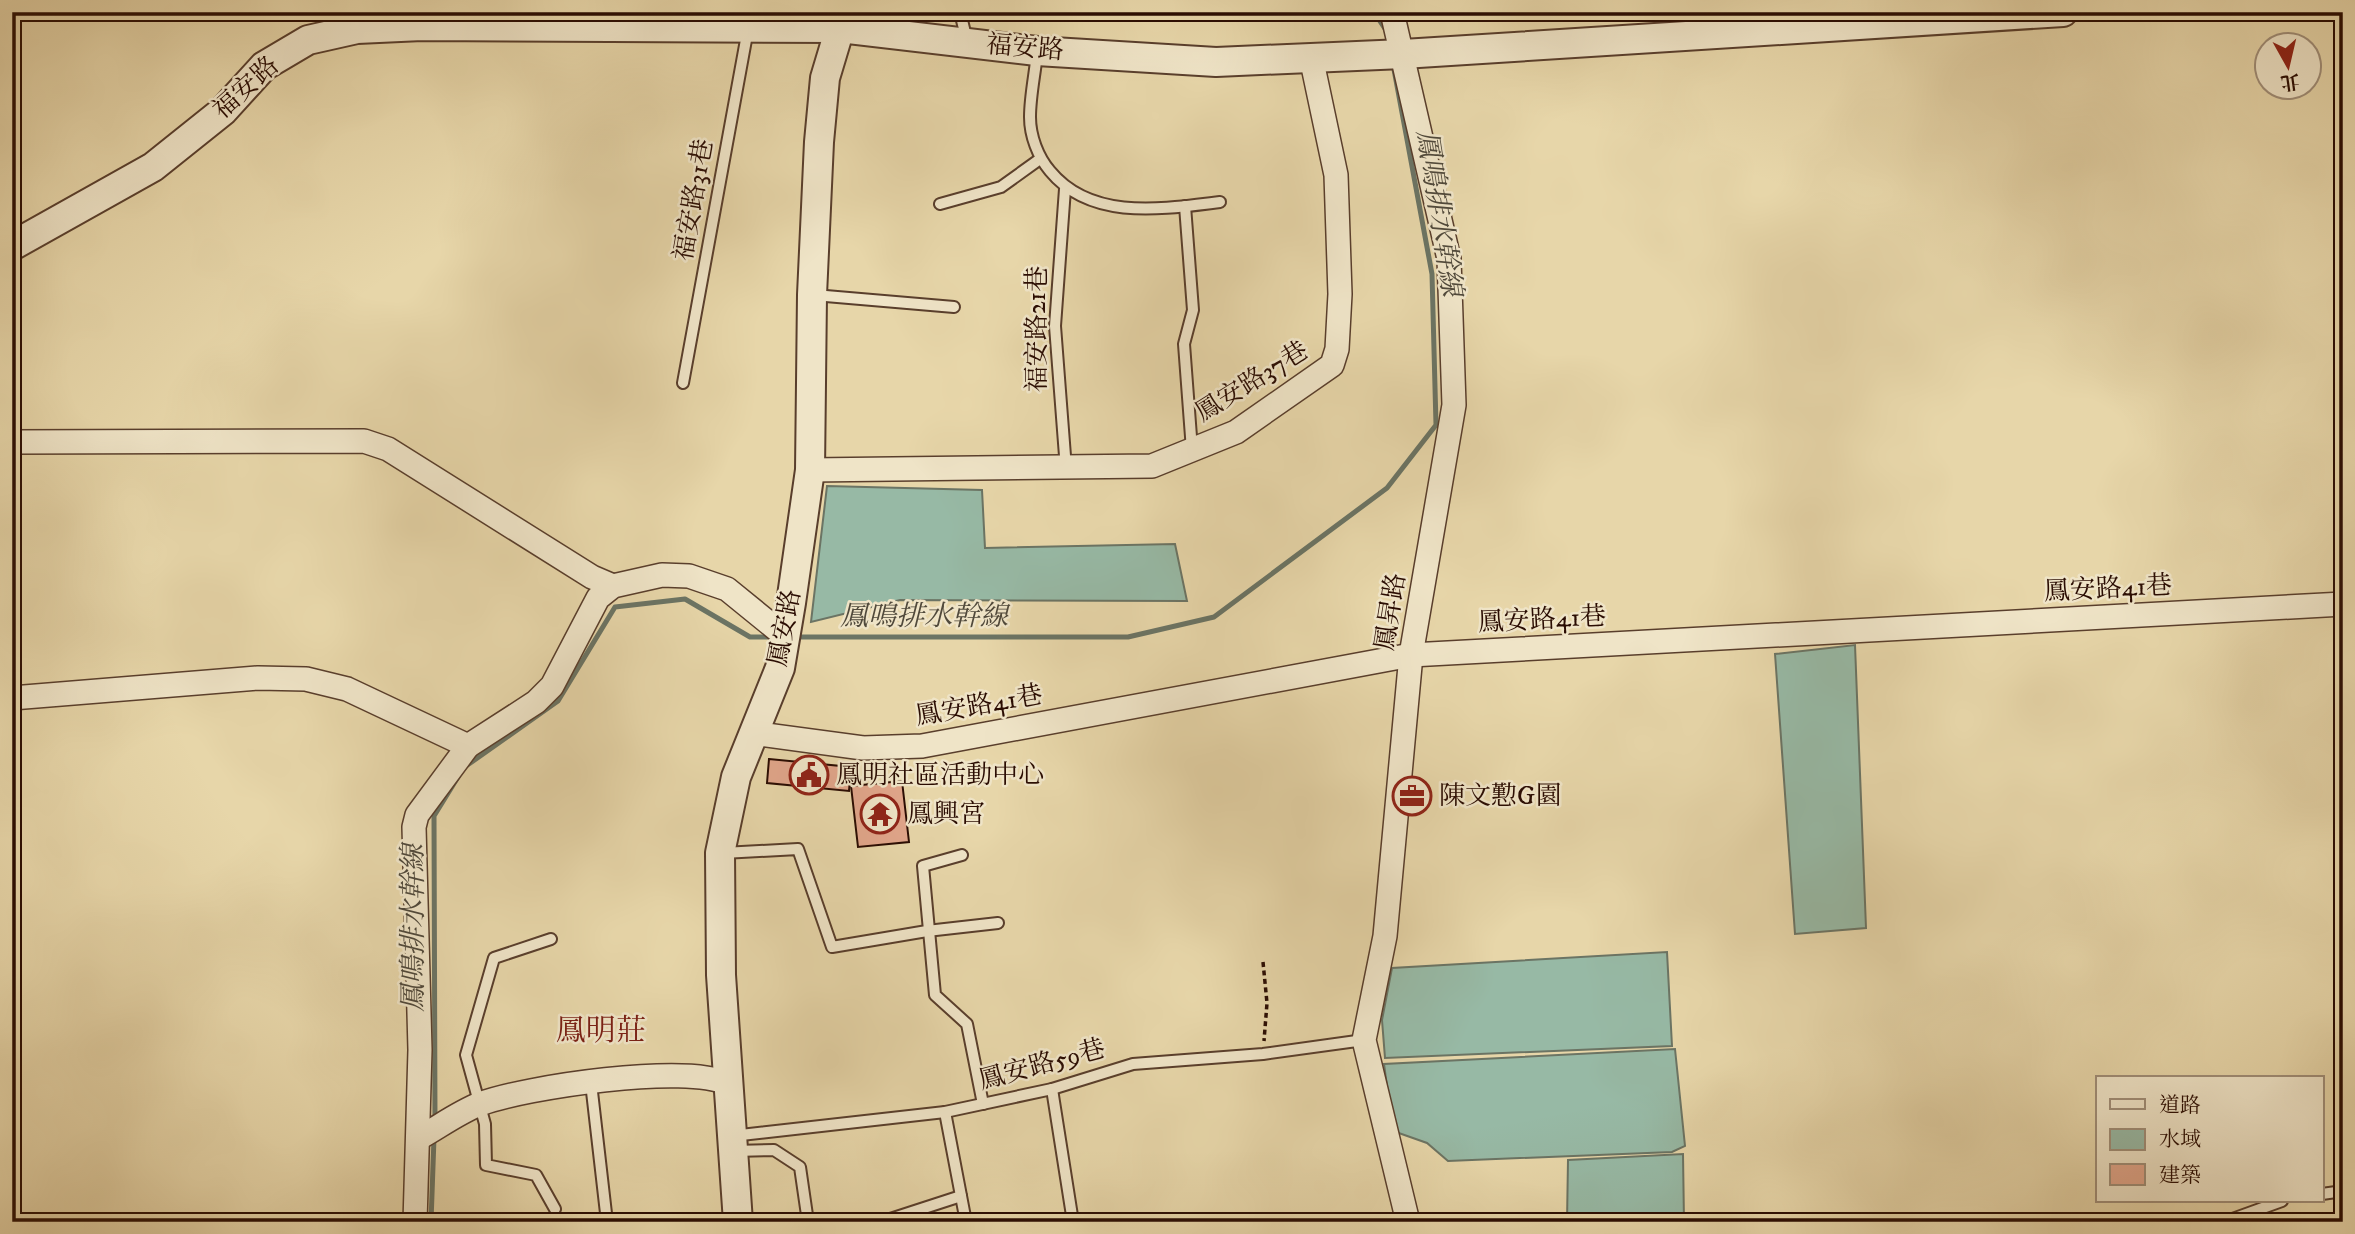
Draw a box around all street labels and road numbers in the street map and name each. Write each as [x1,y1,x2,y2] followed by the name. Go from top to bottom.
[985,28,1065,68] street label: 福安路
[206,50,286,126] street label: 福安路
[667,136,721,264] street label: 福安路31巷
[1021,266,1054,392] street label: 福安路21巷
[1189,334,1315,430] street label: 鳳安路37巷
[2043,569,2173,609] street label: 鳳安路41巷
[1369,571,1413,653] street label: 鳳昇路
[761,587,809,669] street label: 鳳安路
[1477,600,1607,640] street label: 鳳安路41巷
[913,679,1045,733] street label: 鳳安路41巷
[975,1032,1109,1098] street label: 鳳安路59巷

